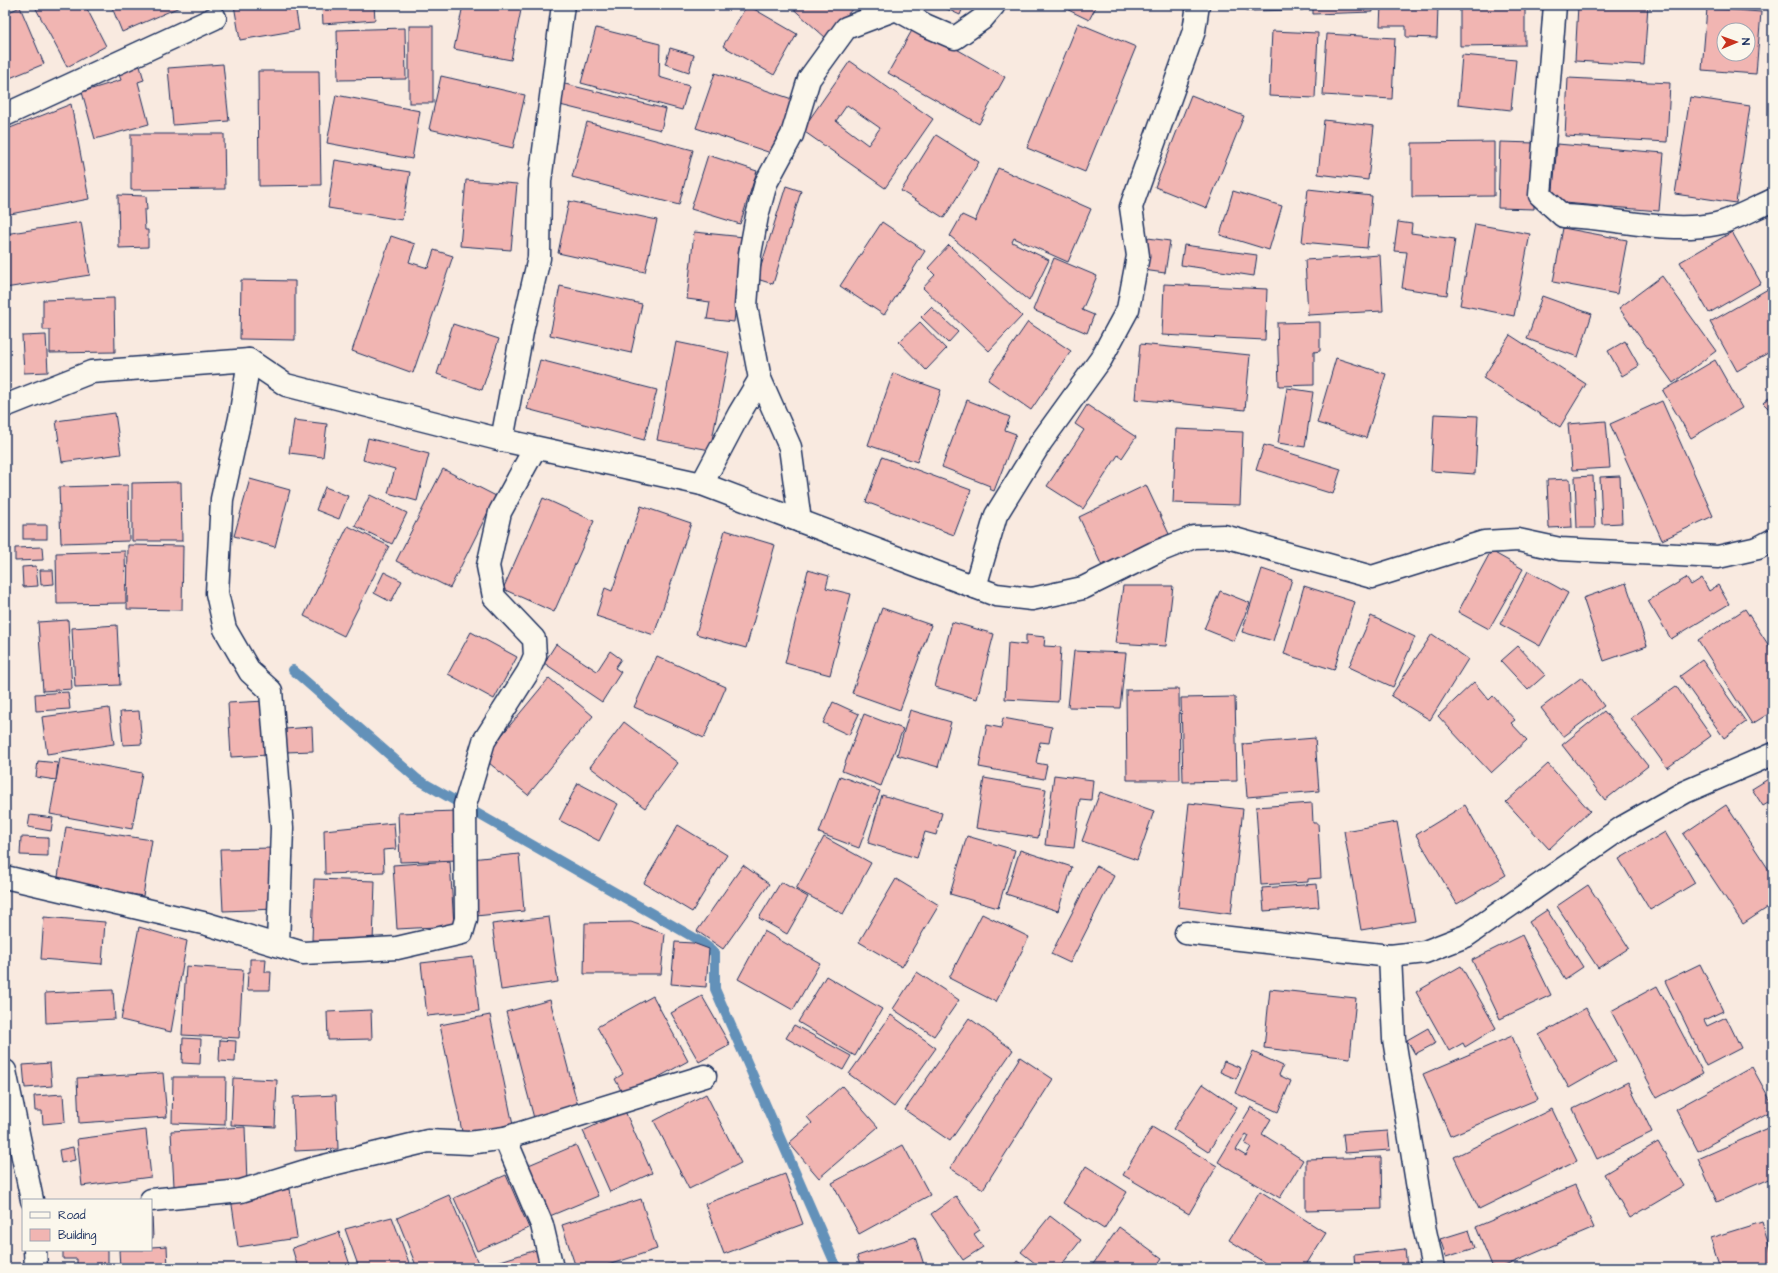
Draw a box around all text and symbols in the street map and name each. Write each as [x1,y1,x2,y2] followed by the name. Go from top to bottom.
[1716,22,1756,62] north arrow
[1738,38,1753,45] text: N
[22,1199,152,1251] legend
[58,1207,86,1224] text: Road
[58,1227,96,1245] text: Building

